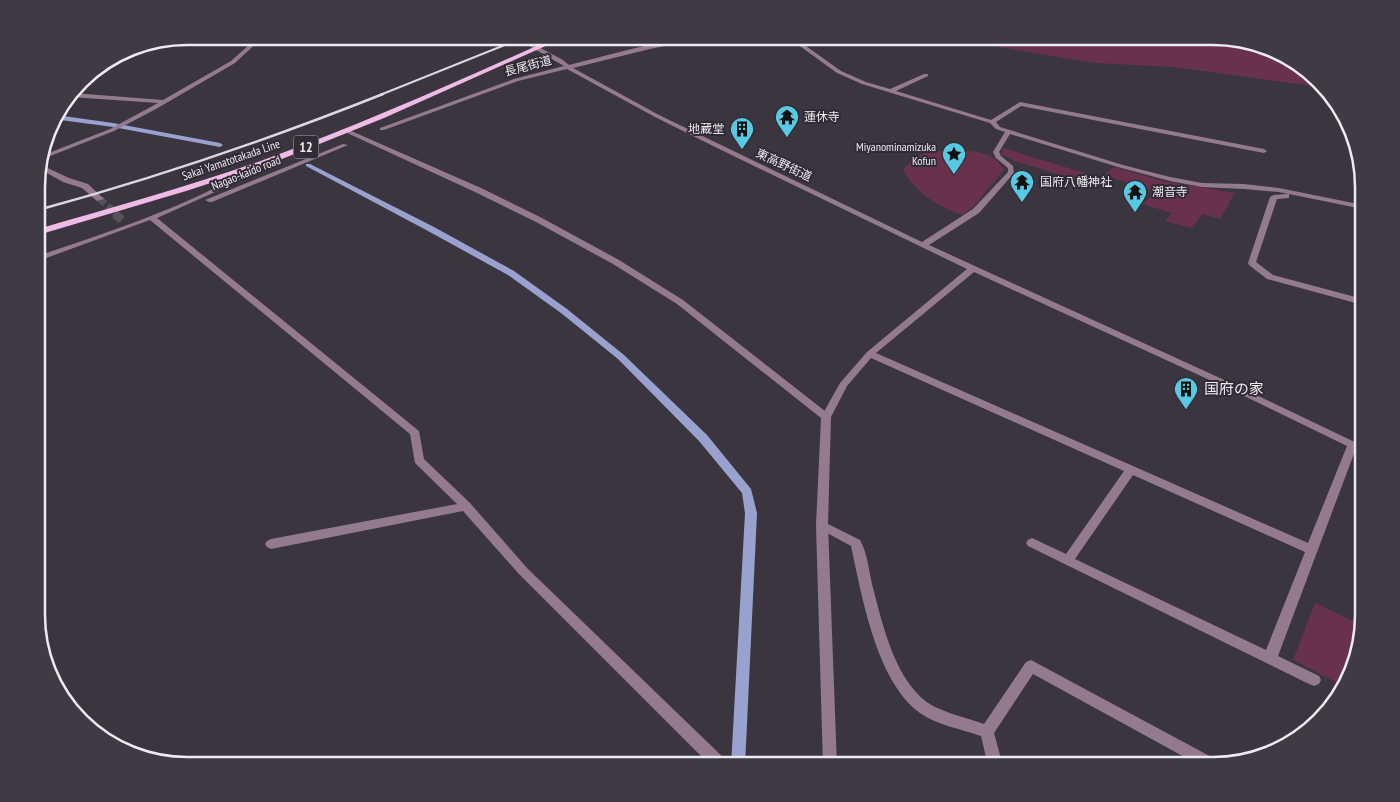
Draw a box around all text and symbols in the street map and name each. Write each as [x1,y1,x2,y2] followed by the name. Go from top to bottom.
[503,52,553,79] street label: 長尾街道
[774,104,800,138] temple icon: 蓮休寺
[804,109,840,124] place label: 蓮休寺
[729,116,755,150] building icon: 地蔵堂
[688,121,724,136] place label: 地蔵堂
[180,136,282,183] street label: Sakai Yamatotakada Line
[294,136,318,158] road number: 12
[856,139,936,168] place label: Miyanominamizuka Kofun
[941,141,967,175] place icon: Miyanominamizuka Kofun
[754,145,815,184] street label: 東高野街道
[209,152,283,193] street label: Nagao-kaido road
[1009,169,1035,203] temple icon: 国府八幡神社
[1040,174,1112,189] place label: 国府八幡神社
[1122,179,1148,213] temple icon: 潮音寺
[1152,184,1188,199] place label: 潮音寺
[1173,376,1199,410] building icon: 国府の家
[1204,379,1264,398] place label: 国府の家

